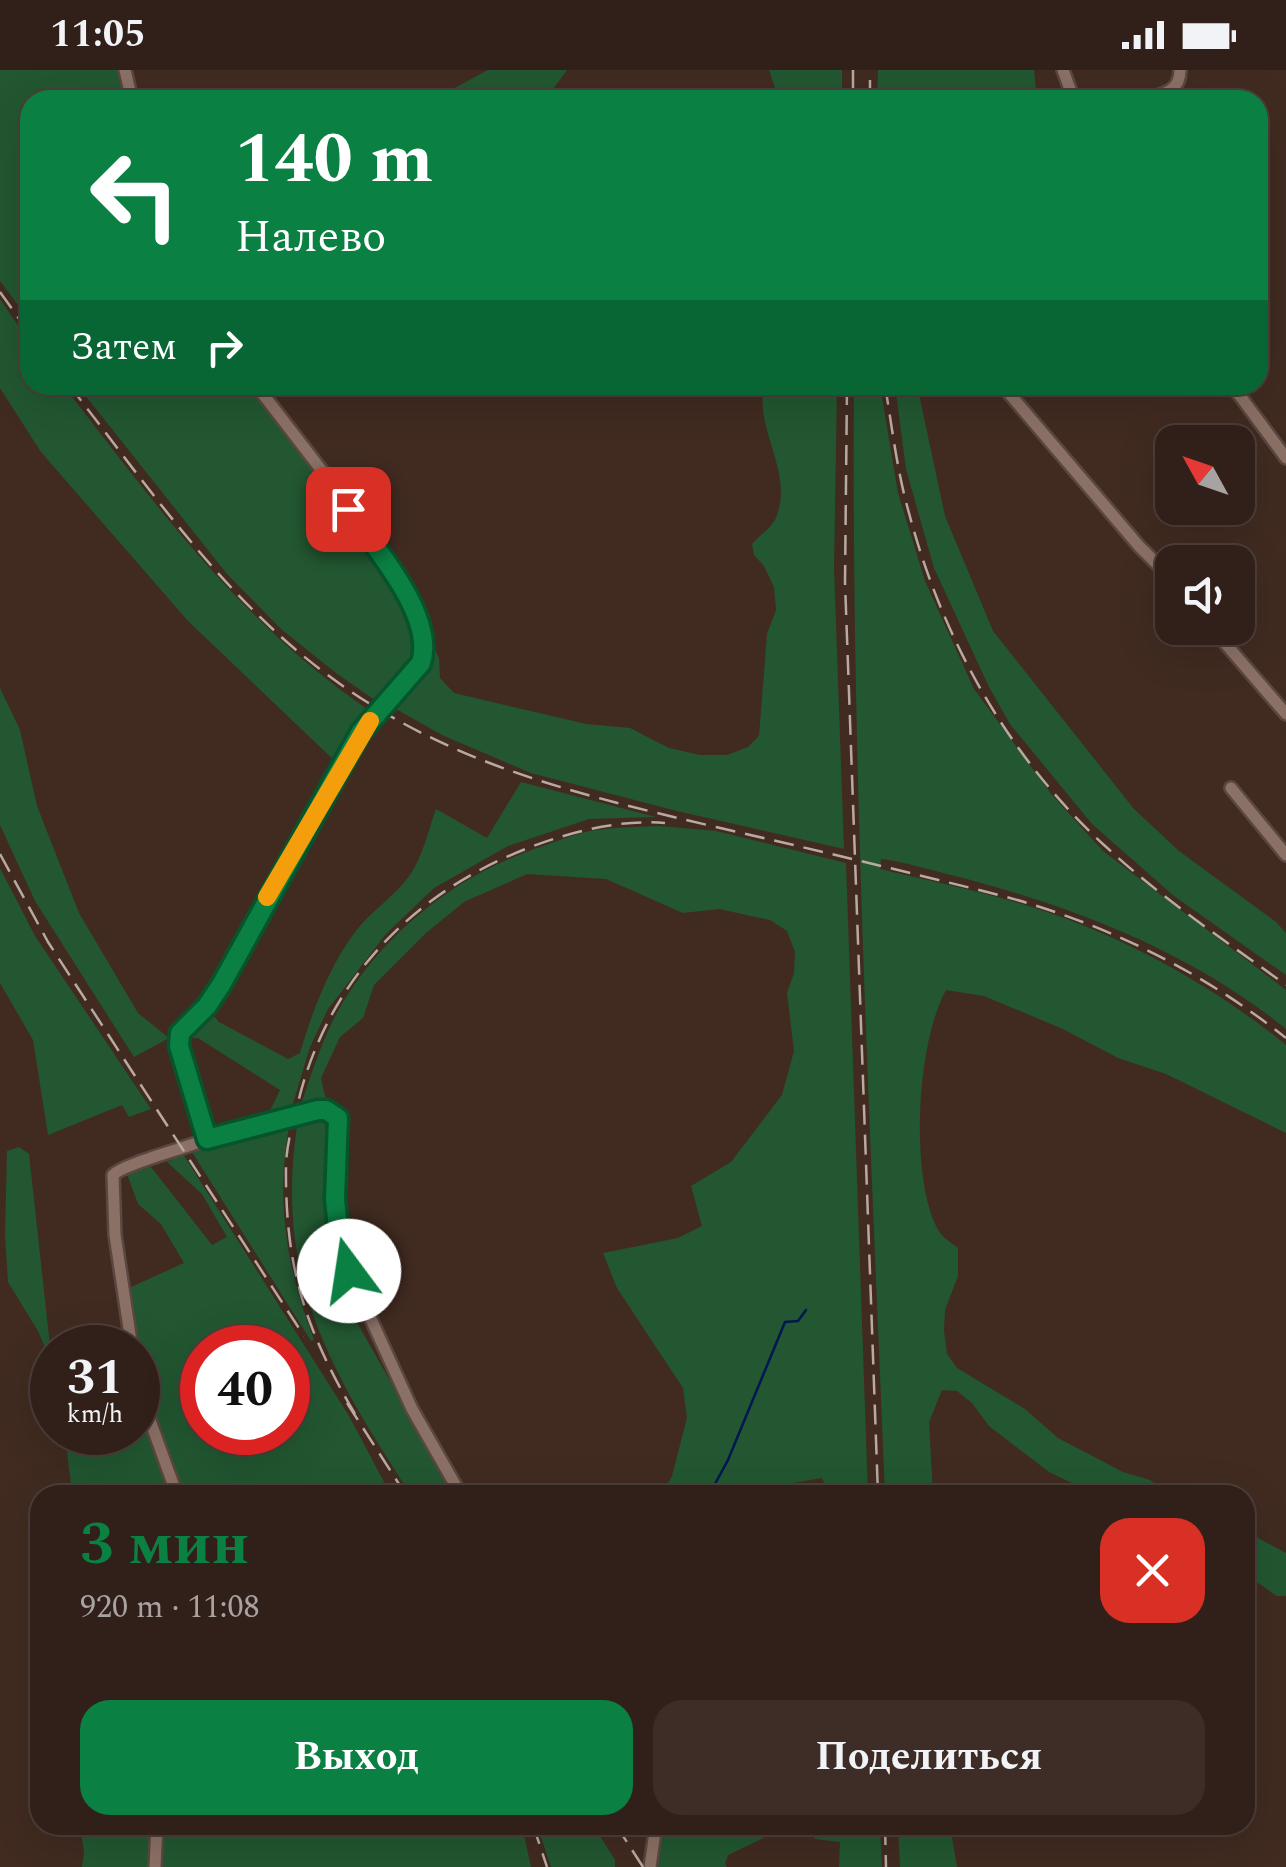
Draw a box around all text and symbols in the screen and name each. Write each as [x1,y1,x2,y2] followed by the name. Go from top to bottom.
[50,6,145,64] text: 11:05
[235,107,433,213] text: 140 m
[70,130,200,260] icon: left
[235,203,386,272] text: Налево
[70,319,177,377] text: Затем
[197,320,252,375] icon: right
[1155,425,1255,525] north arrow
[1155,425,1255,645] map controls
[306,467,391,552] pin
[321,482,376,537] icon: arrive
[1155,545,1255,645] button: sound
[297,1219,401,1323] position arrow
[180,1325,310,1455] speed limit sign: 40
[67,1340,123,1416] text: 31
[67,1396,123,1434] text: km/h
[80,1499,249,1591] text: 3 мин
[1100,1518,1205,1623] button: close
[80,1583,260,1632] text: 920 m · 11:08
[80,1700,633,1815] button: Выход
[653,1700,1205,1815] button: Поделиться

